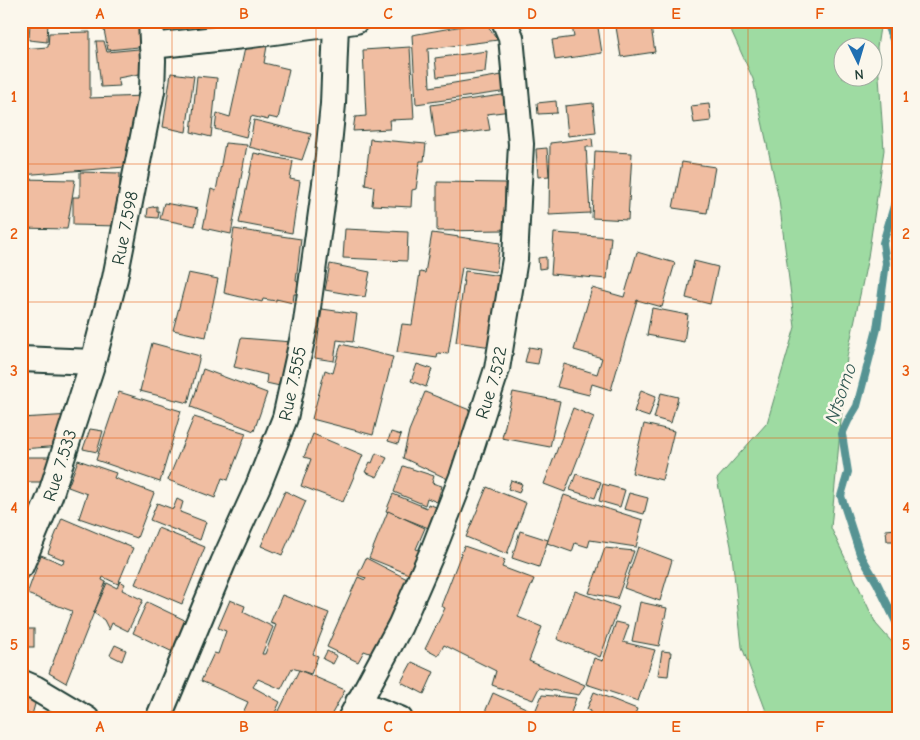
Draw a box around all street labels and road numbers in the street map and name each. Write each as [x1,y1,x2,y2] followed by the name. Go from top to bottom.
[108,189,143,267] street label: Rue 7.598
[275,345,311,423] street label: Rue 7.555
[471,345,512,422] street label: Rue 7.522
[39,427,82,504] street label: Rue 7.533

